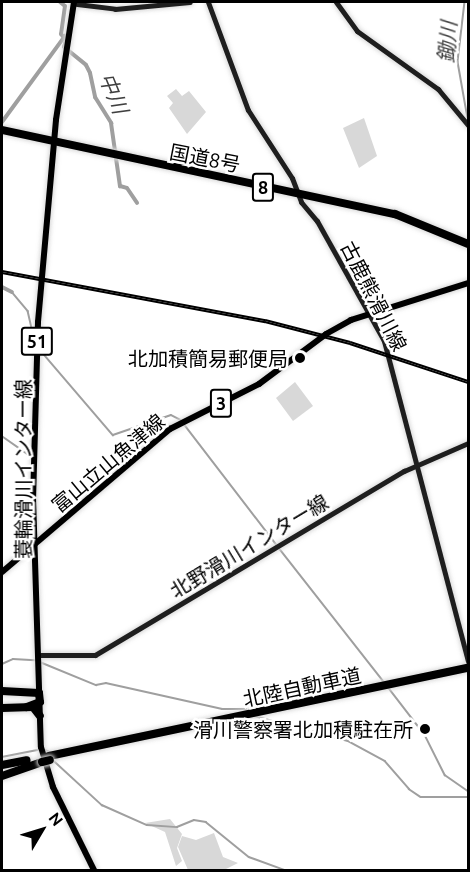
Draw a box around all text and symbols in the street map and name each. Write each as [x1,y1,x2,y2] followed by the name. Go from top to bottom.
[433,20,461,64] water label: 鋤川
[94,69,134,117] water label: 中川
[168,139,242,177] street label: 国道8号
[251,172,275,202] road number: 8
[336,237,412,355] street label: 古鹿熊滑川線
[20,326,54,356] road number: 51
[128,346,288,370] place label: 北加積簡易郵便局
[293,351,307,365] marker: 北加積簡易郵便局
[11,379,35,559] street label: 蓑輪滑川インター線
[209,388,233,418] road number: 3
[47,409,169,517] street label: 富山立山魚津線
[166,489,332,603] street label: 北野滑川インター線
[241,663,363,711] street label: 北陸自動車道
[193,717,413,741] place label: 滑川警察署北加積駐在所
[418,722,432,736] marker: 滑川警察署北加積駐在所
[12,800,72,860] north arrow
[45,809,67,829] text: N

